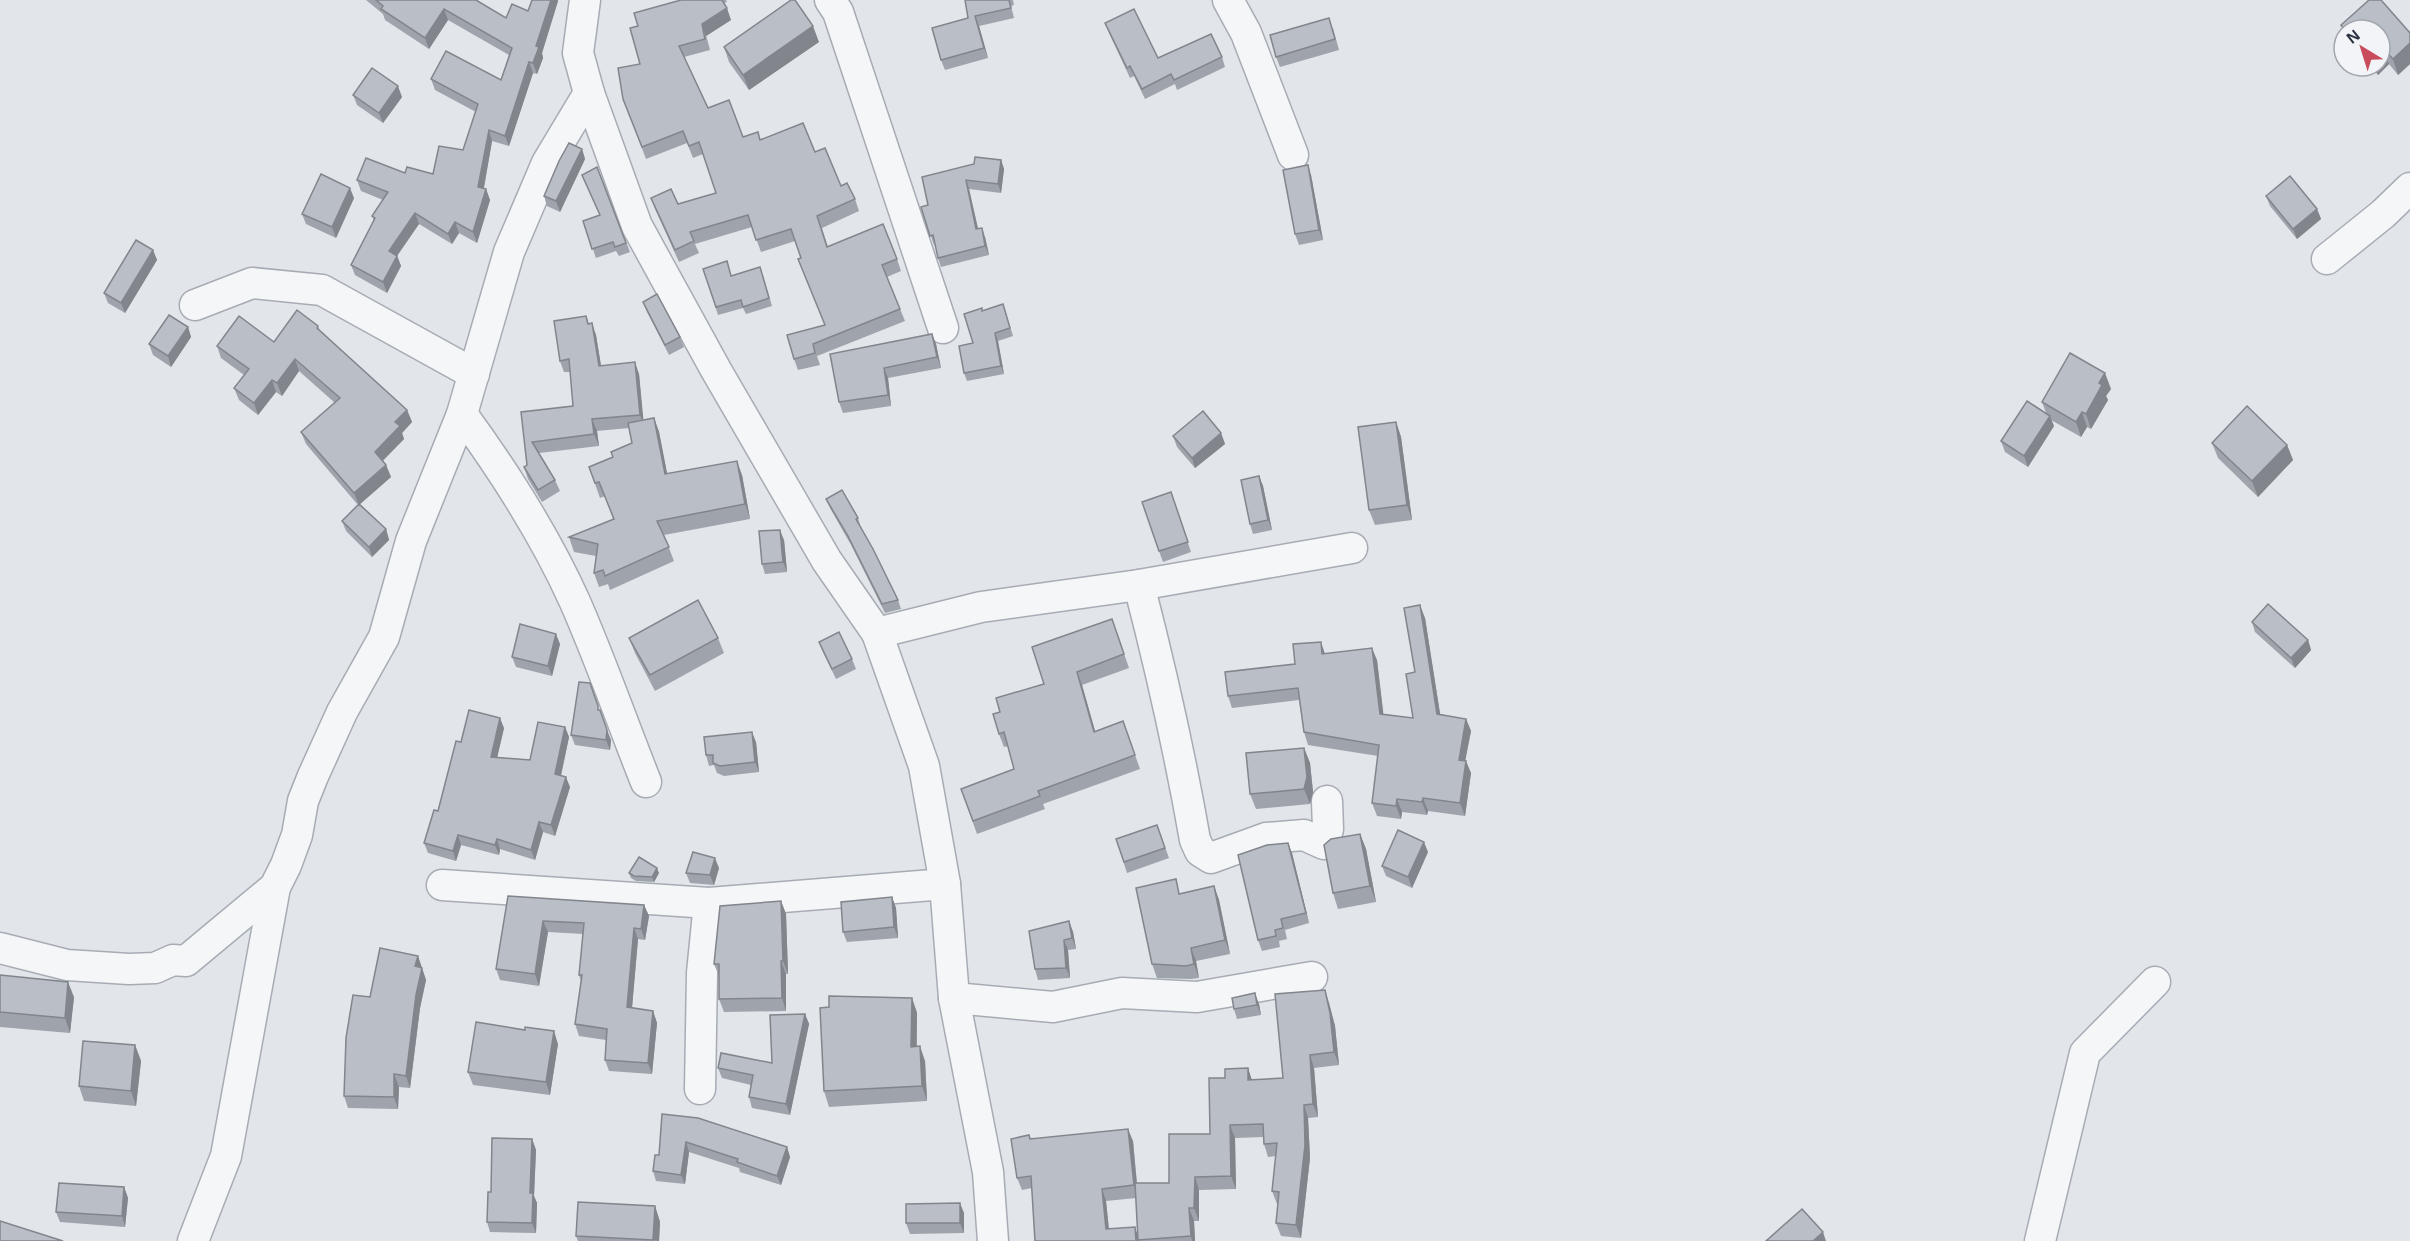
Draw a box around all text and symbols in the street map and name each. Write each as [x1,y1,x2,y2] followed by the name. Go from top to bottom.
[2332,18,2392,78] north arrow
[2343,26,2363,47] text: N

